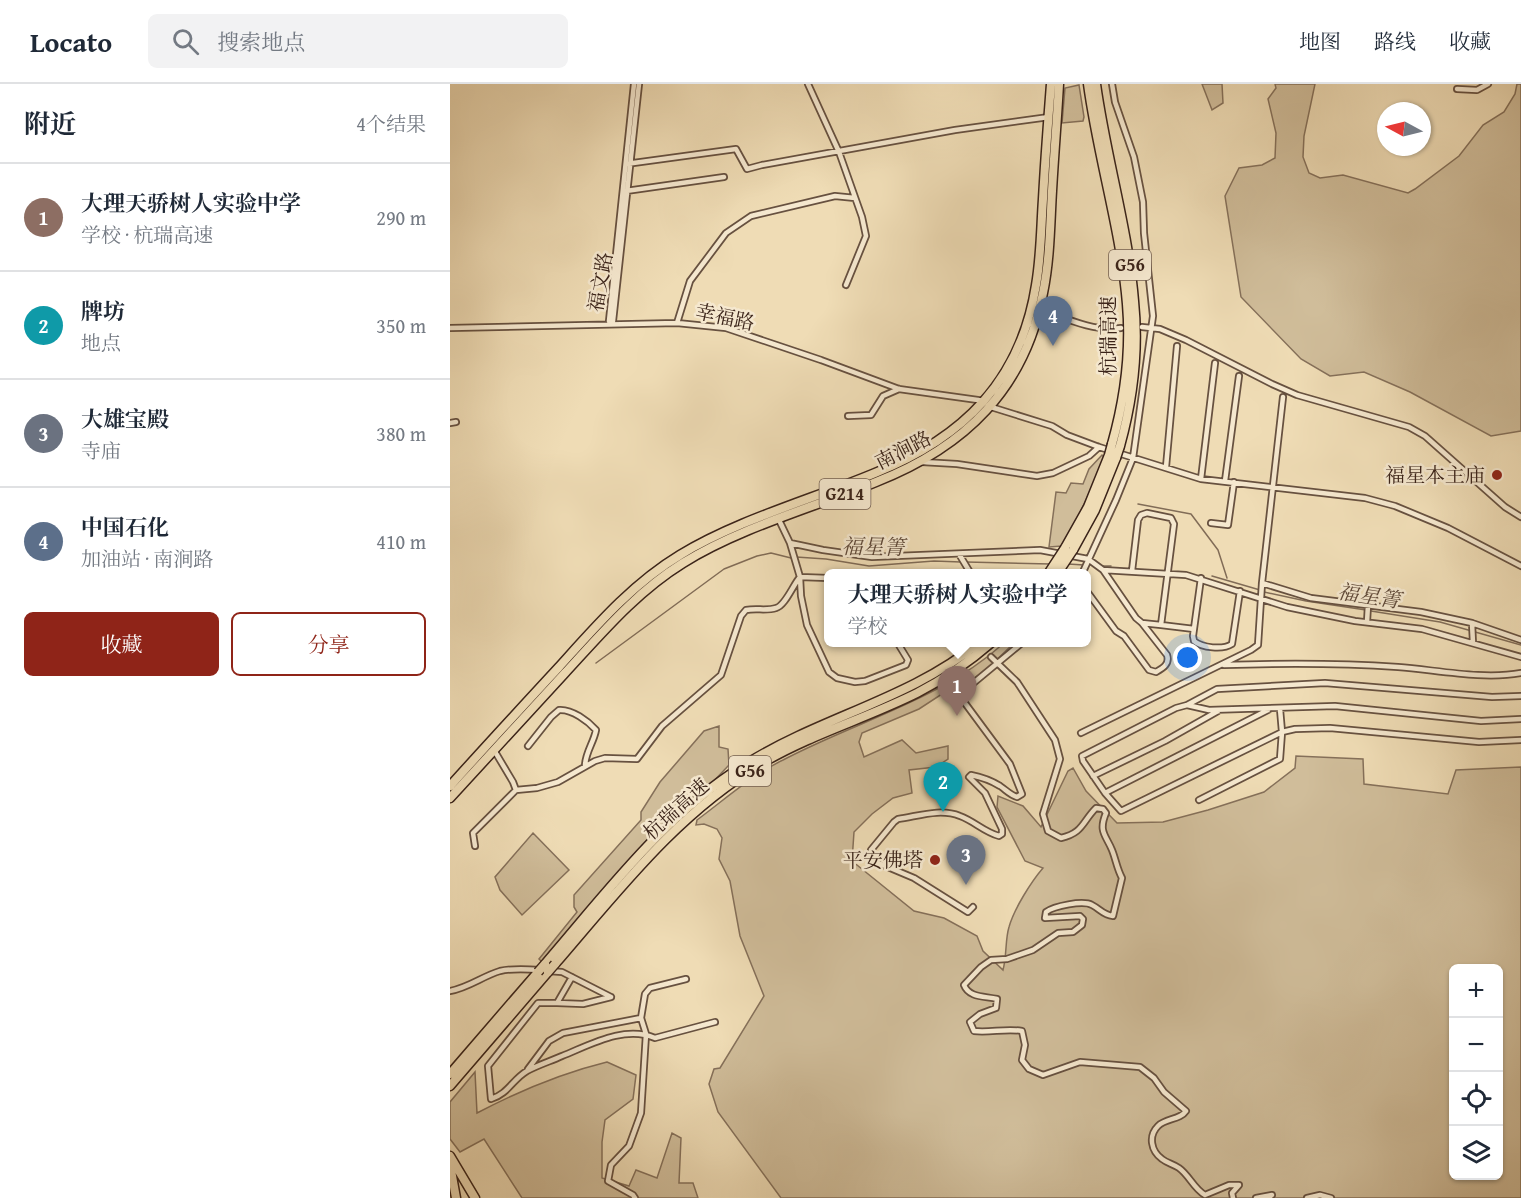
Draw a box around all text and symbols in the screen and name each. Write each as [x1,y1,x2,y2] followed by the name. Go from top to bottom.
[148,14,568,68] search box
[30,21,112,62] text: Locato
[169,25,202,58] icon: search
[217,26,305,58] text: 搜索地点
[1299,26,1341,57] text: 地图
[1374,26,1416,57] text: 路线
[1449,26,1491,57] text: 收藏
[1377,102,1431,156] north arrow
[24,104,76,143] text: 附近
[356,109,426,138] text: 4个结果
[81,187,301,219] text: 大理天骄树人实验中学
[38,203,49,232] text: 1
[376,203,426,232] text: 290 m
[81,220,213,249] text: 学校 · 杭瑞高速
[580,250,619,314] street label: 福文路
[1109,250,1151,280] road number: G56
[81,295,125,327] text: 牌坊
[693,296,757,337] street label: 幸福路
[1034,296,1072,346] pin: 4
[1093,296,1122,376] street label: 杭瑞高速
[38,311,49,340] text: 2
[376,311,426,340] text: 350 m
[81,328,121,357] text: 地点
[81,403,169,435] text: 大雄宝殿
[38,419,49,448] text: 3
[376,419,426,448] text: 380 m
[869,423,936,476] street label: 南涧路
[81,436,121,465] text: 寺庙
[1385,460,1485,489] place label: 福星本主庙
[1490,468,1504,482] marker: 福星本主庙
[820,479,870,509] road number: G214
[81,511,169,543] text: 中国石化
[38,527,49,556] text: 4
[376,527,426,556] text: 410 m
[841,530,908,563] water label: 福星箐
[81,544,213,573] text: 加油站 · 南涧路
[824,569,1091,647] popup
[1336,575,1406,616] water label: 福星箐
[847,578,1068,610] text: 大理天骄树人实验中学
[847,611,887,640] text: 学校
[24,612,219,676] button: 收藏
[231,612,426,676] button: 分享
[1173,643,1202,672] your location
[938,666,976,716] pin: 1
[729,756,771,786] road number: G56
[924,762,962,812] pin: 2
[636,771,715,846] street label: 杭瑞高速
[946,836,986,885] pin: 3
[843,845,923,874] place label: 平安佛塔
[928,853,942,867] marker: 平安佛塔
[1449,964,1503,1180] map controls
[1449,964,1503,1018] button: +
[1449,1018,1503,1072] button: −
[1449,1072,1503,1126] button: locate
[1449,1126,1503,1180] button: layers

